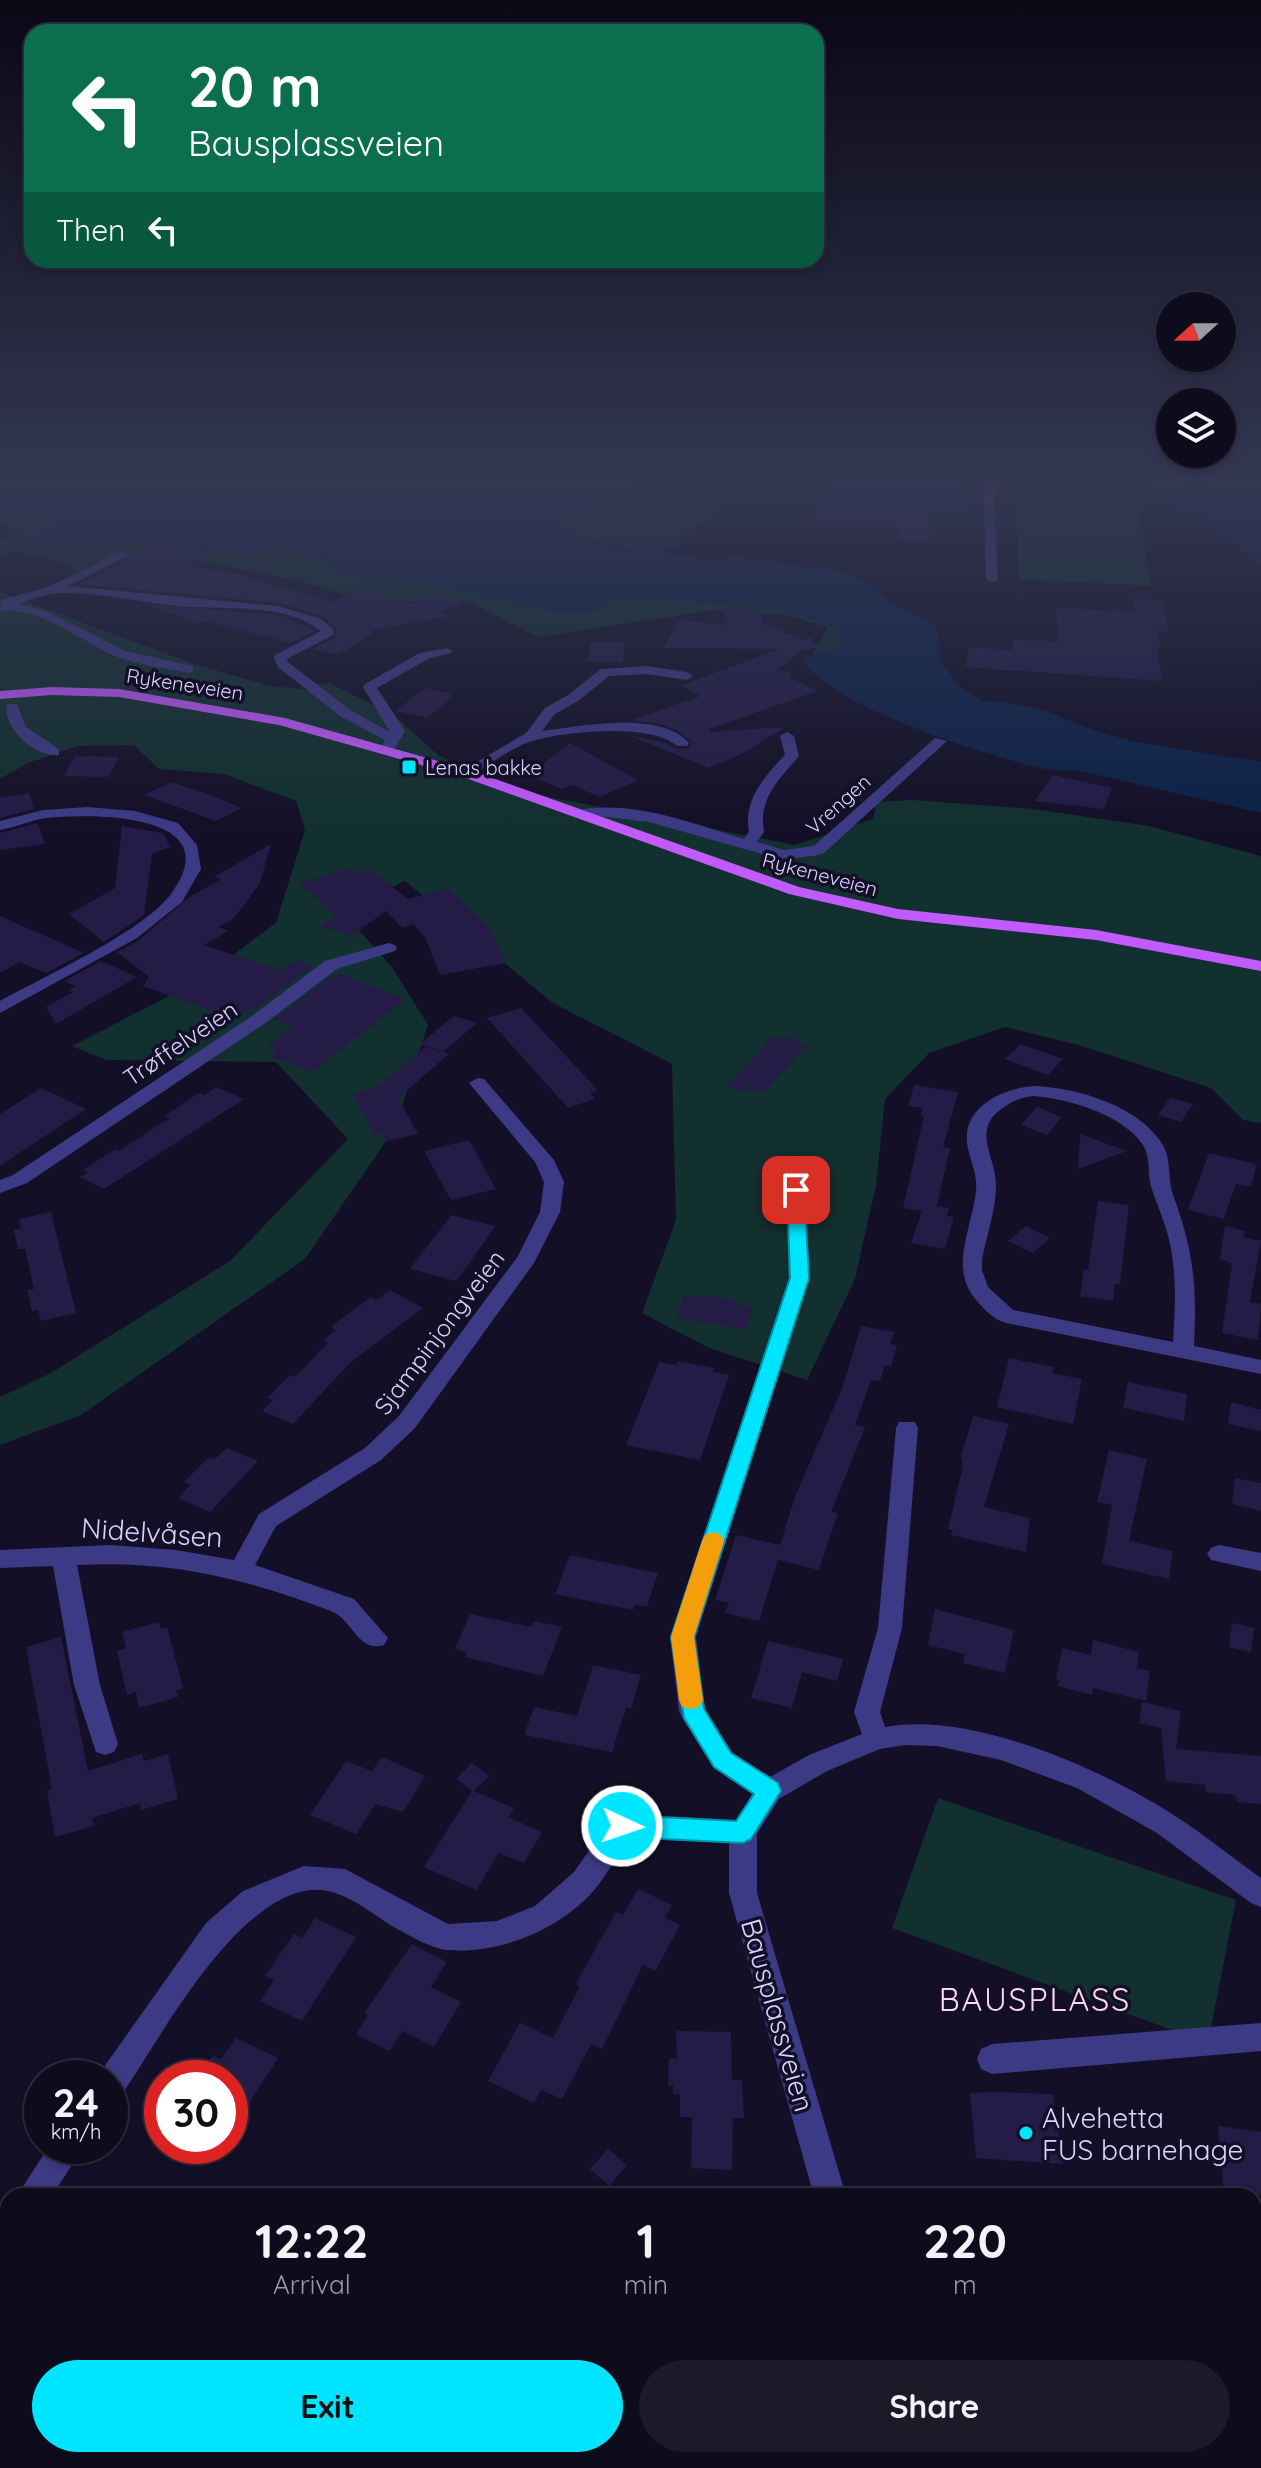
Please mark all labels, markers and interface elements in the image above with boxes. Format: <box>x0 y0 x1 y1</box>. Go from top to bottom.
text: 20 m <box>188 51 322 121</box>
icon: left <box>56 56 160 160</box>
text: Bausplassveien <box>188 120 444 165</box>
icon: left <box>141 208 185 252</box>
text: Then <box>56 211 125 249</box>
north arrow <box>1156 292 1236 372</box>
map controls <box>1156 292 1236 468</box>
button: layers <box>1156 388 1236 468</box>
street label: Rykeneveien <box>125 662 245 706</box>
place label: Lenas bakke <box>425 755 542 780</box>
marker: Lenas bakke <box>400 758 418 776</box>
street label: Vrengen <box>801 769 875 839</box>
street label: Rykeneveien <box>760 847 880 901</box>
street label: Trøffelveien <box>117 994 243 1092</box>
pin <box>762 1156 830 1224</box>
icon: arrive <box>774 1168 818 1212</box>
street label: Sjampinjongveien <box>367 1244 511 1420</box>
street label: Nidelvåsen <box>80 1510 224 1554</box>
position arrow <box>580 1784 664 1868</box>
street label: Bausplassveien <box>734 1914 822 2116</box>
district label: BAUSPLASS <box>939 1979 1131 2019</box>
speed limit sign: 30 <box>144 2060 248 2164</box>
text: 24 <box>53 2077 99 2127</box>
place label: Alvehetta FUS barnehage <box>1042 2100 1243 2167</box>
text: km/h <box>51 2119 101 2144</box>
marker: Alvehetta FUS barnehage <box>1017 2124 1035 2142</box>
text: 12:22 <box>255 2210 369 2270</box>
text: 1 <box>636 2210 655 2270</box>
text: 220 <box>923 2210 1007 2270</box>
text: Arrival <box>273 2268 351 2301</box>
text: min <box>624 2268 668 2301</box>
text: m <box>953 2268 977 2301</box>
button: Exit <box>32 2360 623 2452</box>
button: Share <box>639 2360 1230 2452</box>

